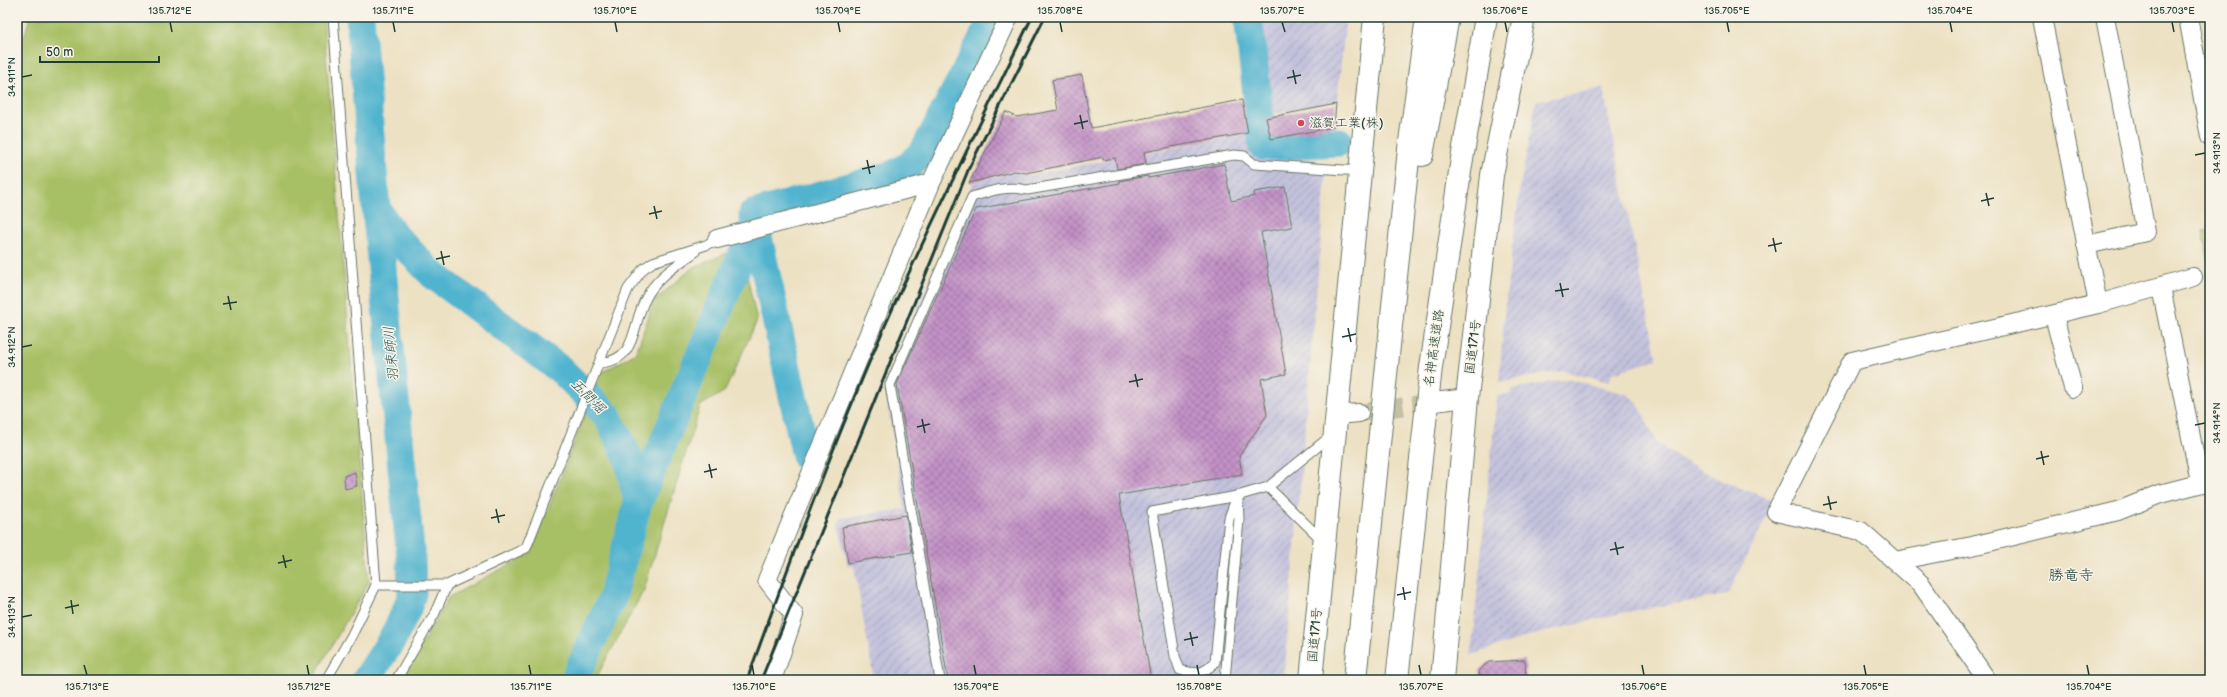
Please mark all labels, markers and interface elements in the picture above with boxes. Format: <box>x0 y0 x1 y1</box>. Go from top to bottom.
text: 135.712°E <box>148 5 192 17</box>
text: 135.711°E <box>372 5 414 17</box>
text: 135.710°E <box>593 5 637 17</box>
text: 135.709°E <box>815 5 861 17</box>
text: 135.708°E <box>1037 5 1083 17</box>
text: 135.707°E <box>1260 5 1305 17</box>
text: 135.706°E <box>1482 5 1528 17</box>
text: 135.705°E <box>1704 5 1750 17</box>
text: 135.704°E <box>1927 5 1973 17</box>
text: 135.703°E <box>2149 5 2195 17</box>
scale bar <box>40 38 159 64</box>
text: 50 m <box>46 45 73 60</box>
text: 34.911°N <box>6 57 18 97</box>
place label: 滋賀工業(株) <box>1309 115 1384 131</box>
marker: 滋賀工業(株) <box>1296 118 1306 128</box>
text: 34.913°N <box>2211 132 2223 174</box>
street label: 名神高速道路 <box>1421 308 1447 388</box>
street label: 国道171号 <box>1462 319 1484 375</box>
water label: 羽束師川 <box>380 325 402 383</box>
text: 34.912°N <box>6 326 18 368</box>
water label: 五間堀 <box>567 375 610 418</box>
text: 34.914°N <box>2211 402 2223 444</box>
district label: 勝竜寺 <box>2048 566 2094 585</box>
text: 34.913°N <box>6 596 18 638</box>
street label: 国道171号 <box>1305 607 1325 663</box>
text: 135.713°E <box>65 681 109 693</box>
text: 135.712°E <box>287 681 331 693</box>
text: 135.711°E <box>510 681 552 693</box>
text: 135.710°E <box>732 681 776 693</box>
text: 135.709°E <box>953 681 999 693</box>
text: 135.708°E <box>1176 681 1222 693</box>
text: 135.707°E <box>1399 681 1444 693</box>
text: 135.706°E <box>1621 681 1667 693</box>
text: 135.705°E <box>1843 681 1889 693</box>
text: 135.704°E <box>2066 681 2112 693</box>

